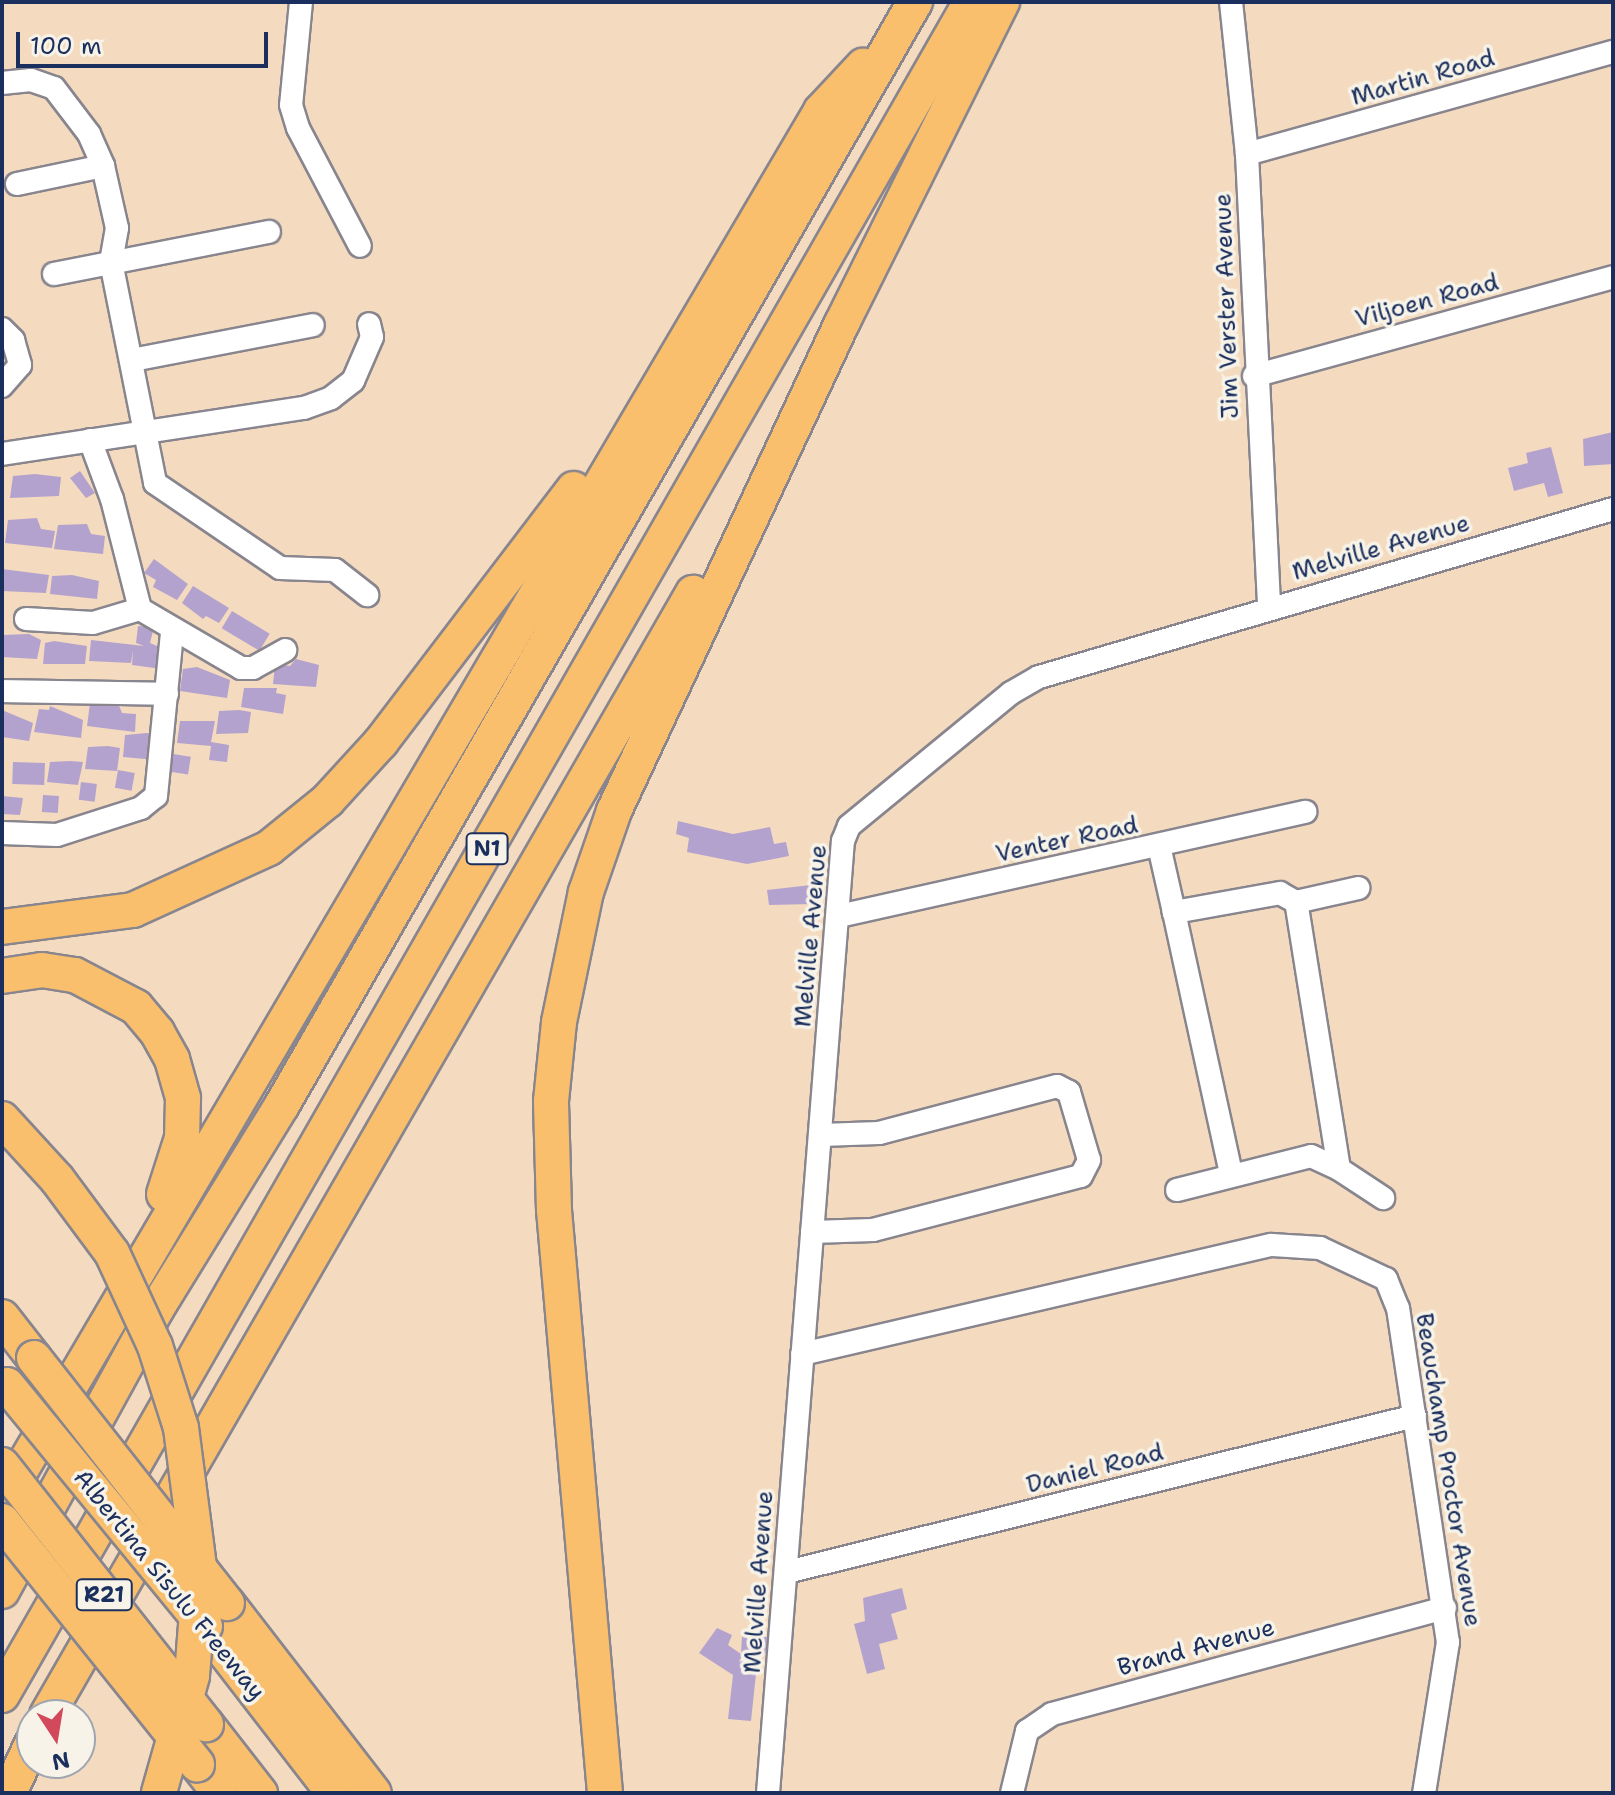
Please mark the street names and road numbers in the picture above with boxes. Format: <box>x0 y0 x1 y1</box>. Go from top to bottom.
street label: Martin Road <box>1348 44 1498 112</box>
street label: Jim Verster Avenue <box>1209 193 1245 419</box>
street label: Viljoen Road <box>1352 268 1502 334</box>
street label: Melville Avenue <box>1289 509 1473 587</box>
street label: Venter Road <box>993 811 1141 869</box>
road number: N1 <box>465 831 509 867</box>
street label: Melville Avenue <box>789 844 833 1028</box>
street label: Beauchamp Proctor Avenue <box>1409 1311 1487 1629</box>
street label: Daniel Road <box>1023 1438 1167 1500</box>
street label: Albertina Sisulu Freeway <box>67 1464 271 1706</box>
street label: Melville Avenue <box>738 1490 780 1674</box>
road number: R21 <box>74 1577 134 1613</box>
street label: Brand Avenue <box>1114 1613 1278 1683</box>

